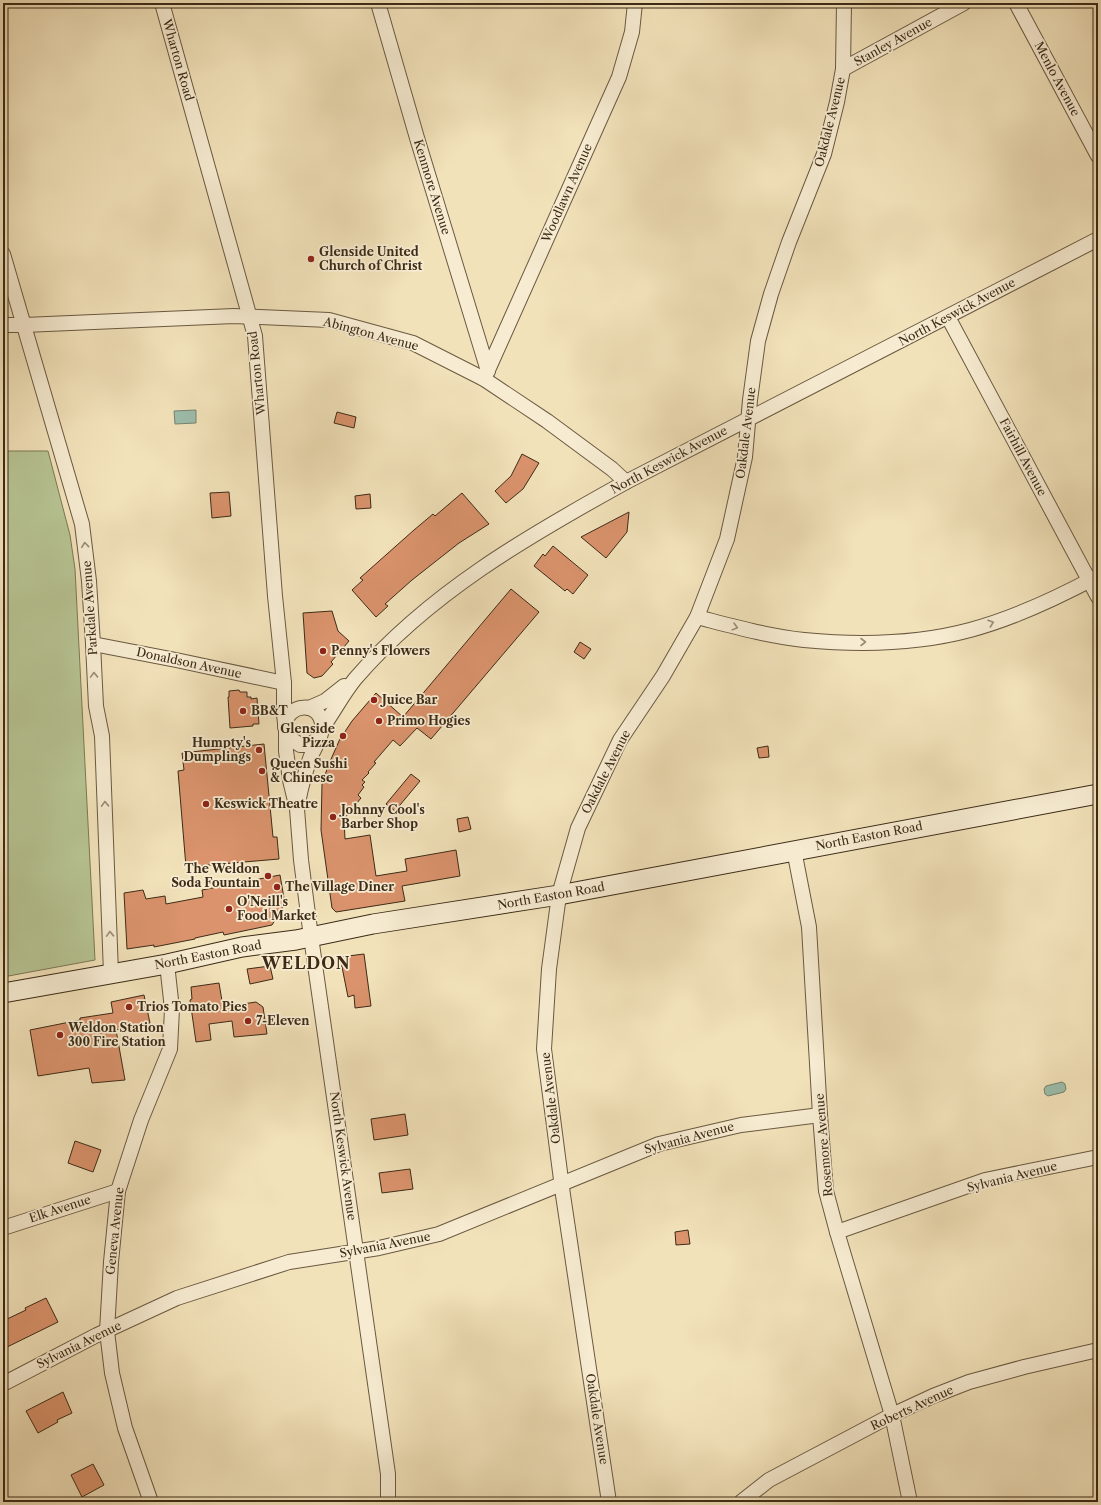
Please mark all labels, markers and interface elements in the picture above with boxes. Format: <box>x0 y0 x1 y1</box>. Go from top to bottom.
street label: Stanley Avenue <box>851 14 935 69</box>
street label: Wharton Road <box>159 16 198 103</box>
street label: Menlo Avenue <box>1031 39 1084 119</box>
street label: Oakdale Avenue <box>811 75 848 168</box>
street label: Kenmore Avenue <box>411 137 454 237</box>
street label: Woodlawn Avenue <box>538 141 595 245</box>
place label: Glenside United Church of Christ <box>319 244 422 273</box>
marker: Glenside United Church of Christ <box>306 254 316 264</box>
street label: North Keswick Avenue <box>896 274 1018 349</box>
street label: Abington Avenue <box>321 313 421 354</box>
street label: Wharton Road <box>245 330 268 417</box>
street label: Oakdale Avenue <box>732 386 759 480</box>
street label: Fairhill Avenue <box>997 415 1050 499</box>
street label: North Keswick Avenue <box>608 422 730 497</box>
one-way arrow <box>80 542 89 548</box>
street label: Parkdale Avenue <box>79 560 100 656</box>
one-way arrow <box>988 619 995 627</box>
one-way arrow <box>731 622 738 631</box>
one-way arrow <box>860 638 866 646</box>
place label: Penny's Flowers <box>331 643 431 658</box>
street label: Donaldson Avenue <box>135 644 243 681</box>
marker: Penny's Flowers <box>318 646 328 656</box>
one-way arrow <box>90 672 99 678</box>
place label: Juice Bar <box>380 692 438 707</box>
marker: Juice Bar <box>369 695 379 705</box>
place label: BB&T <box>251 703 289 718</box>
marker: BB&T <box>238 706 248 716</box>
place label: Primo Hogies <box>387 713 471 728</box>
marker: Primo Hogies <box>374 716 384 726</box>
place label: Glenside Pizza <box>280 721 336 750</box>
street label: Oakdale Avenue <box>578 727 633 816</box>
marker: Glenside Pizza <box>338 731 348 741</box>
place label: Humpty's Dumplings <box>183 735 251 764</box>
marker: Humpty's Dumplings <box>254 745 264 755</box>
place label: Queen Sushi & Chinese <box>270 756 348 785</box>
marker: Queen Sushi & Chinese <box>257 766 267 776</box>
place label: Keswick Theatre <box>214 796 318 811</box>
marker: Keswick Theatre <box>201 799 211 809</box>
one-way arrow <box>100 801 109 807</box>
place label: Johnny Cool's Barber Shop <box>339 802 425 831</box>
marker: Johnny Cool's Barber Shop <box>328 812 338 822</box>
street label: North Easton Road <box>814 818 924 853</box>
place label: The Weldon Soda Fountain <box>171 861 261 890</box>
marker: The Weldon Soda Fountain <box>263 871 273 881</box>
place label: The Village Diner <box>285 879 394 894</box>
street label: North Easton Road <box>496 879 606 912</box>
marker: The Village Diner <box>272 882 282 892</box>
place label: O'Neill's Food Market <box>237 894 316 923</box>
marker: O'Neill's Food Market <box>224 904 234 914</box>
one-way arrow <box>105 931 114 937</box>
street label: North Easton Road <box>153 937 263 972</box>
district label: WELDON <box>260 953 351 973</box>
place label: Trios Tomato Pies <box>137 999 248 1014</box>
marker: Trios Tomato Pies <box>124 1002 134 1012</box>
place label: 7-Eleven <box>256 1013 310 1028</box>
marker: 7-Eleven <box>243 1016 253 1026</box>
place label: Weldon Station 300 Fire Station <box>67 1020 167 1049</box>
marker: Weldon Station 300 Fire Station <box>55 1030 65 1040</box>
street label: Oakdale Avenue <box>537 1051 564 1145</box>
street label: North Keswick Avenue <box>327 1091 360 1222</box>
street label: Rosemore Avenue <box>811 1093 835 1197</box>
street label: Sylvania Avenue <box>642 1118 736 1157</box>
street label: Sylvania Avenue <box>965 1158 1059 1195</box>
street label: Geneva Avenue <box>102 1186 127 1276</box>
street label: Elk Avenue <box>27 1191 93 1226</box>
street label: Sylvania Avenue <box>338 1228 432 1261</box>
street label: Sylvania Avenue <box>34 1317 124 1372</box>
street label: Oakdale Avenue <box>583 1372 612 1466</box>
street label: Roberts Avenue <box>868 1382 956 1433</box>

